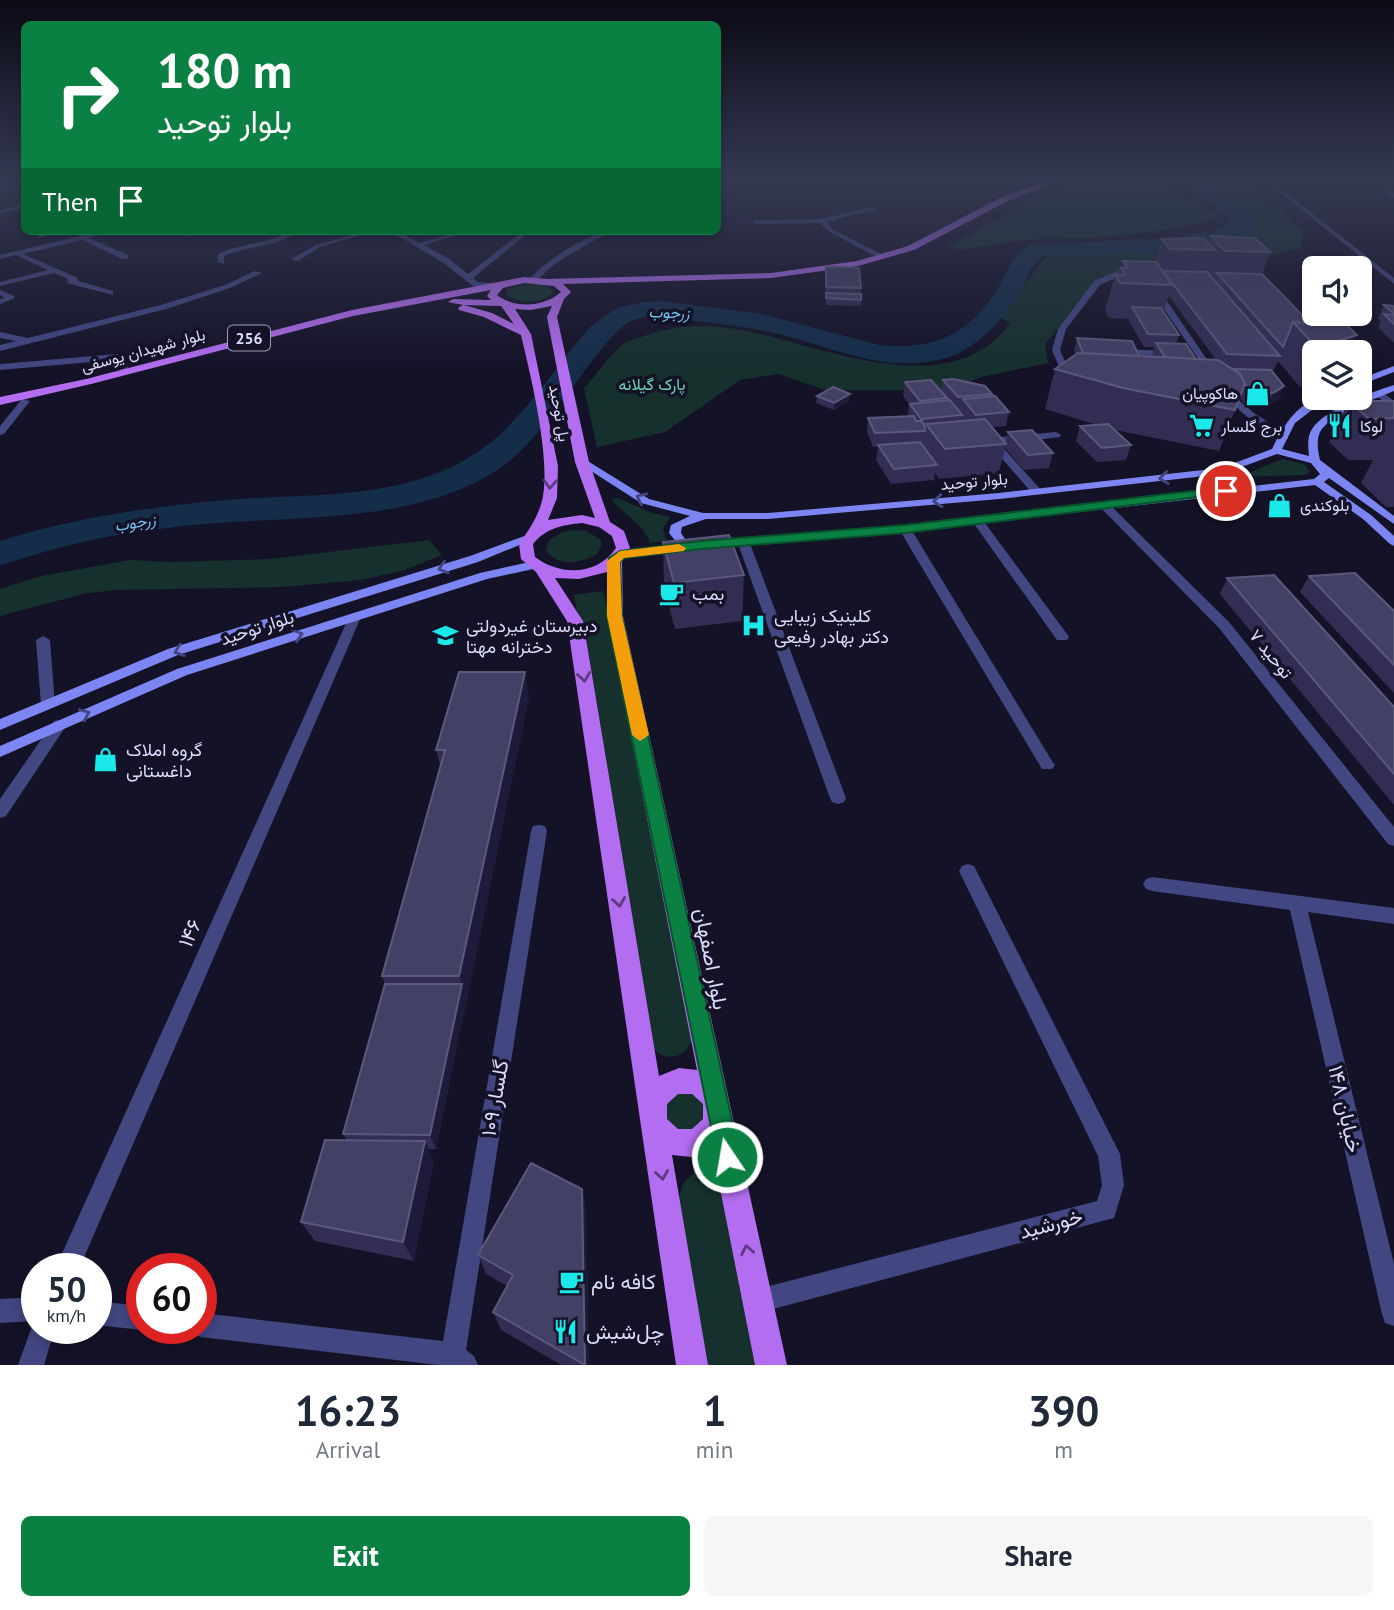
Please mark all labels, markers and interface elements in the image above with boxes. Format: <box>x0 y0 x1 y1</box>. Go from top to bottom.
text: 180 m <box>157 38 292 102</box>
icon: right <box>42 49 133 140</box>
text: بلوار توحید <box>157 100 292 142</box>
icon: arrive <box>112 182 150 220</box>
text: Then <box>42 185 98 218</box>
map controls <box>1302 256 1372 410</box>
button: sound <box>1302 256 1372 326</box>
water label: زرجوب <box>648 301 691 324</box>
street label: بلوار شهیدان یوسفی <box>79 324 208 377</box>
road number: 256 <box>228 326 270 350</box>
button: layers <box>1302 340 1372 410</box>
park label: پارک گیلانه <box>619 374 685 396</box>
shop icon: هاکوپیان <box>1244 379 1272 407</box>
street label: پل توحید <box>543 383 575 443</box>
place label: هاکوپیان <box>1182 383 1238 405</box>
supermarket icon: برج گلسار <box>1187 412 1215 440</box>
restaurant icon: لوکا <box>1326 412 1354 440</box>
place label: برج گلسار <box>1220 416 1282 438</box>
place label: لوکا <box>1360 416 1383 437</box>
pin <box>1196 461 1256 521</box>
street label: بلوار توحید <box>940 468 1009 495</box>
one-way arrow <box>1158 471 1170 486</box>
icon: arrive <box>1207 472 1245 510</box>
one-way arrow <box>543 479 558 490</box>
shop icon: بلوکندی <box>1266 491 1294 519</box>
one-way arrow <box>635 492 648 506</box>
one-way arrow <box>932 493 943 508</box>
place label: بلوکندی <box>1300 495 1349 516</box>
water label: زرجوب <box>113 509 159 536</box>
one-way arrow <box>437 560 449 575</box>
cafe icon: بمب <box>658 580 686 608</box>
place label: بمب <box>692 582 724 605</box>
place label: کلینیک زیبایی دکتر بهادر رفیعی <box>774 604 889 648</box>
street label: بلوار توحید <box>217 605 296 650</box>
hospital icon: کلینیک زیبایی دکتر بهادر رفیعی <box>740 612 768 640</box>
place label: دبیرستان غیردولتی دخترانه مهتا <box>466 614 597 658</box>
school or university icon: دبیرستان غیردولتی دخترانه مهتا <box>432 622 460 650</box>
street label: توحید ۷ <box>1244 624 1298 683</box>
one-way arrow <box>291 629 303 643</box>
one-way arrow <box>173 643 186 657</box>
one-way arrow <box>576 671 591 683</box>
one-way arrow <box>77 708 90 722</box>
place label: گروه املاک داغستانی <box>126 738 202 782</box>
shop icon: گروه املاک داغستانی <box>92 746 120 774</box>
one-way arrow <box>611 896 626 908</box>
street label: بلوار اصفهان <box>688 906 735 1012</box>
street label: ۱۴۶ <box>171 914 208 951</box>
street label: گلسار ۱۰۹ <box>475 1058 514 1138</box>
street label: خیابان ۱۴۸ <box>1322 1062 1369 1155</box>
position arrow <box>690 1120 764 1194</box>
one-way arrow <box>655 1169 670 1181</box>
street label: خورشید <box>1016 1202 1085 1245</box>
one-way arrow <box>740 1244 755 1256</box>
speed limit sign: 60 <box>126 1253 217 1344</box>
text: 50 <box>47 1266 86 1312</box>
cafe icon: کافه نام <box>557 1268 585 1296</box>
place label: کافه نام <box>591 1268 656 1296</box>
text: km/h <box>47 1304 86 1327</box>
restaurant icon: چل‌شیش <box>552 1318 580 1346</box>
place label: چل‌شیش <box>586 1318 664 1346</box>
text: 16:23 <box>295 1383 401 1438</box>
text: 1 <box>703 1383 726 1438</box>
text: 390 <box>1028 1383 1099 1438</box>
text: Arrival <box>316 1435 380 1464</box>
text: min <box>696 1435 733 1464</box>
text: m <box>1054 1435 1073 1464</box>
button: Exit <box>21 1516 690 1596</box>
button: Share <box>704 1516 1373 1596</box>

